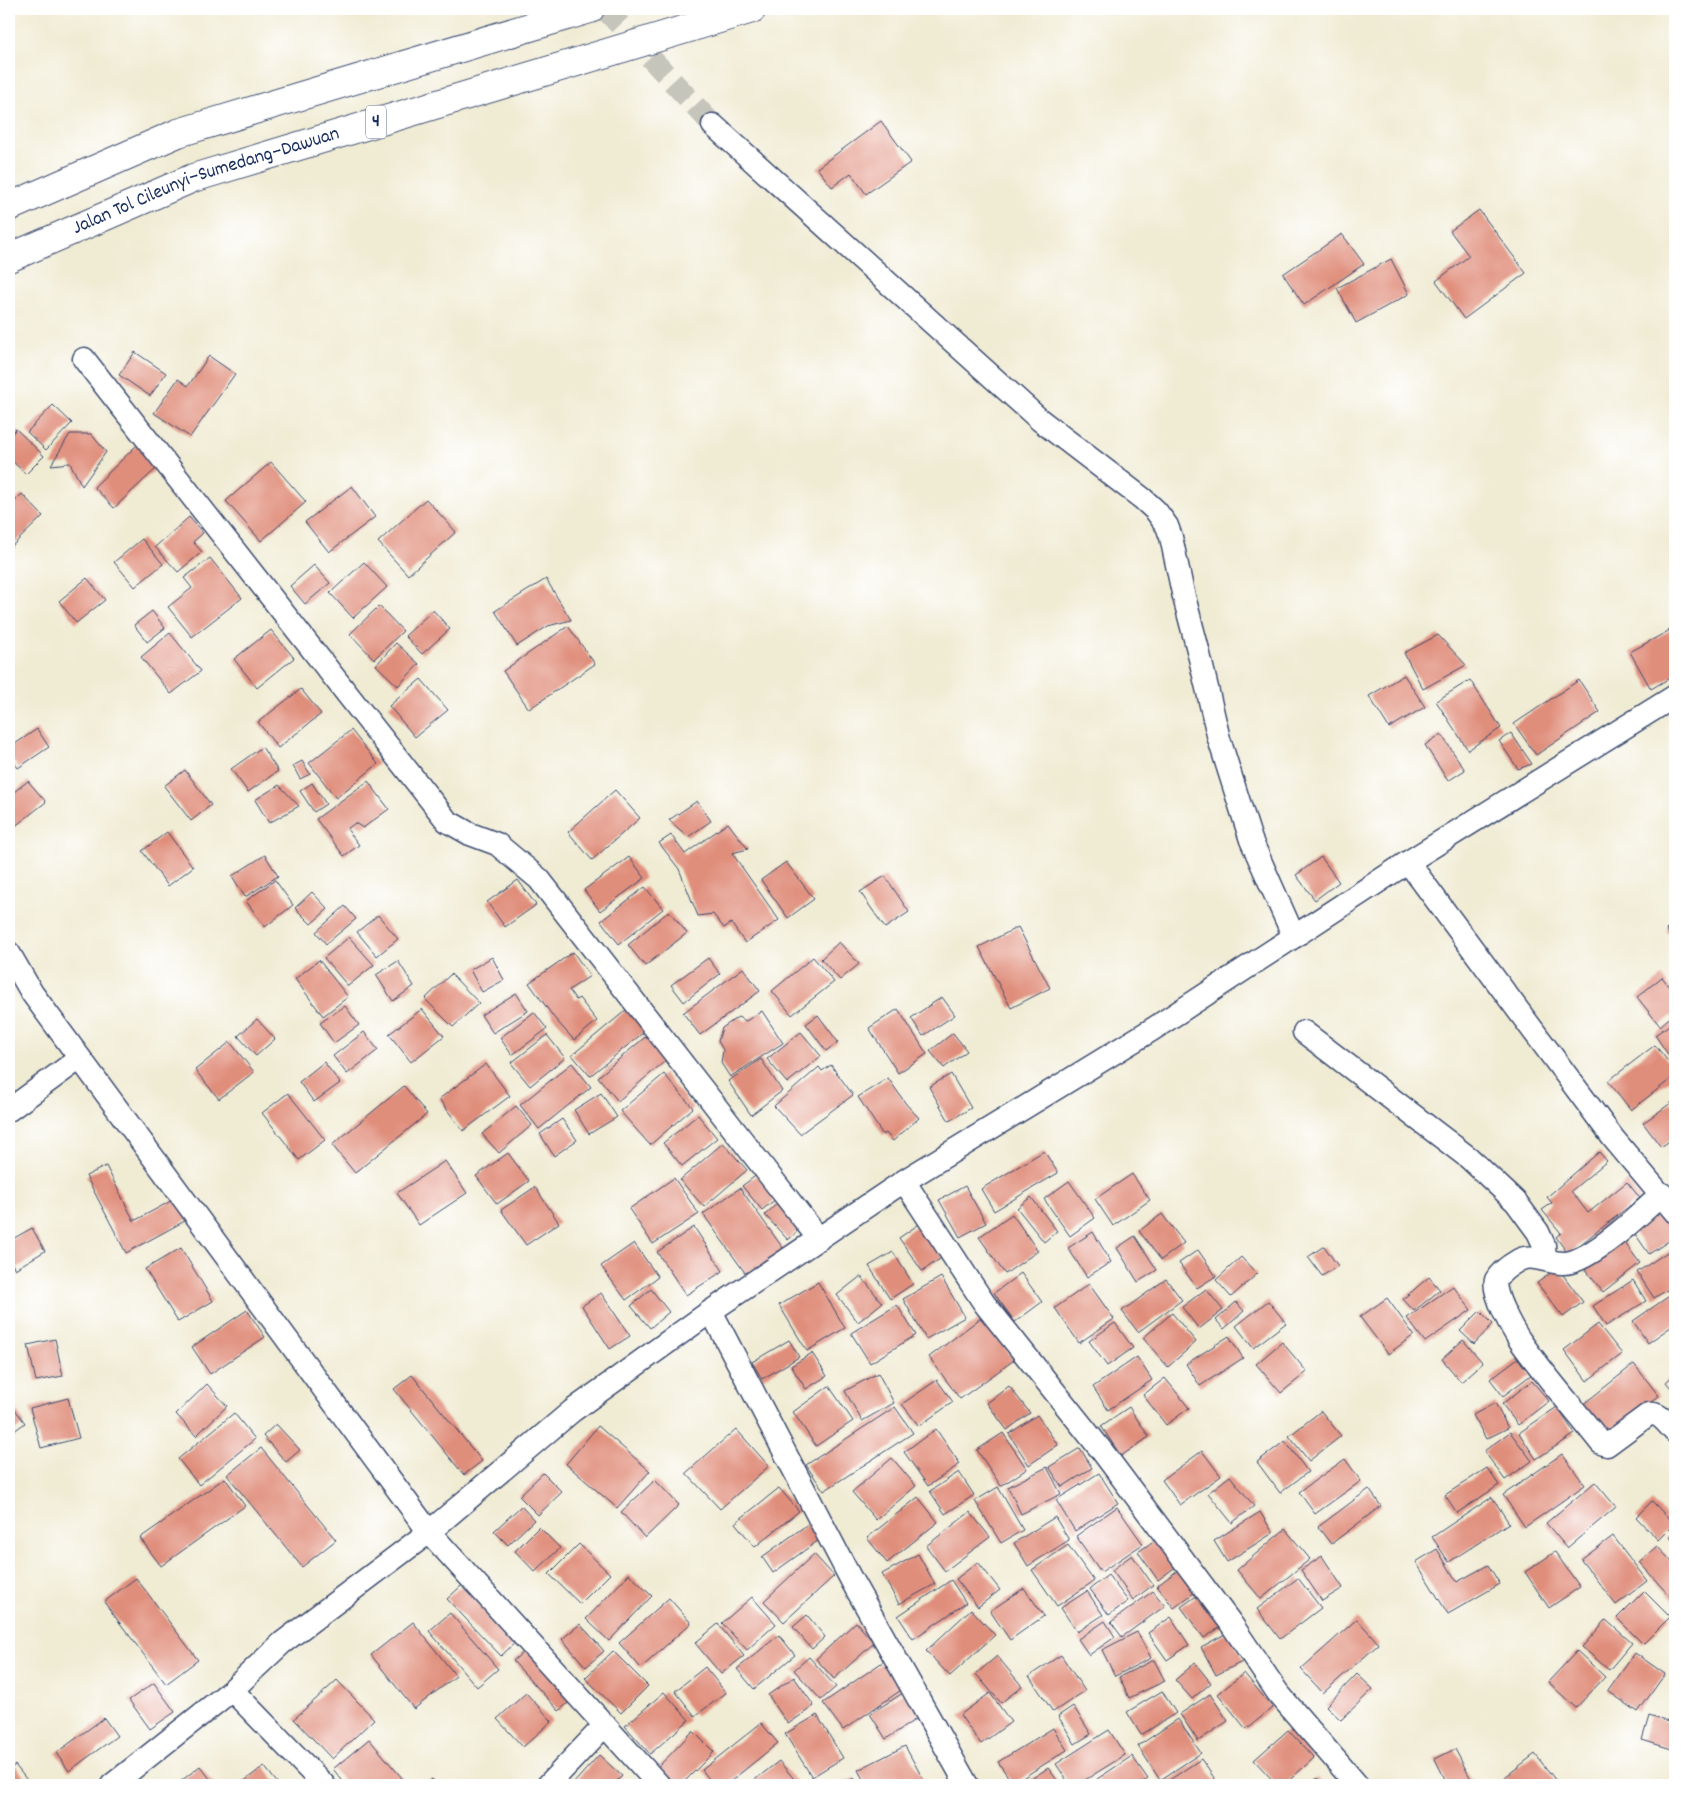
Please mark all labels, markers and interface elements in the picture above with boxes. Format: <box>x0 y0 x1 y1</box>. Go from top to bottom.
road number: 4 <box>366 105 386 138</box>
street label: Jalan Tol Cileunyi–Sumedang–Dawuan <box>68 120 343 243</box>

